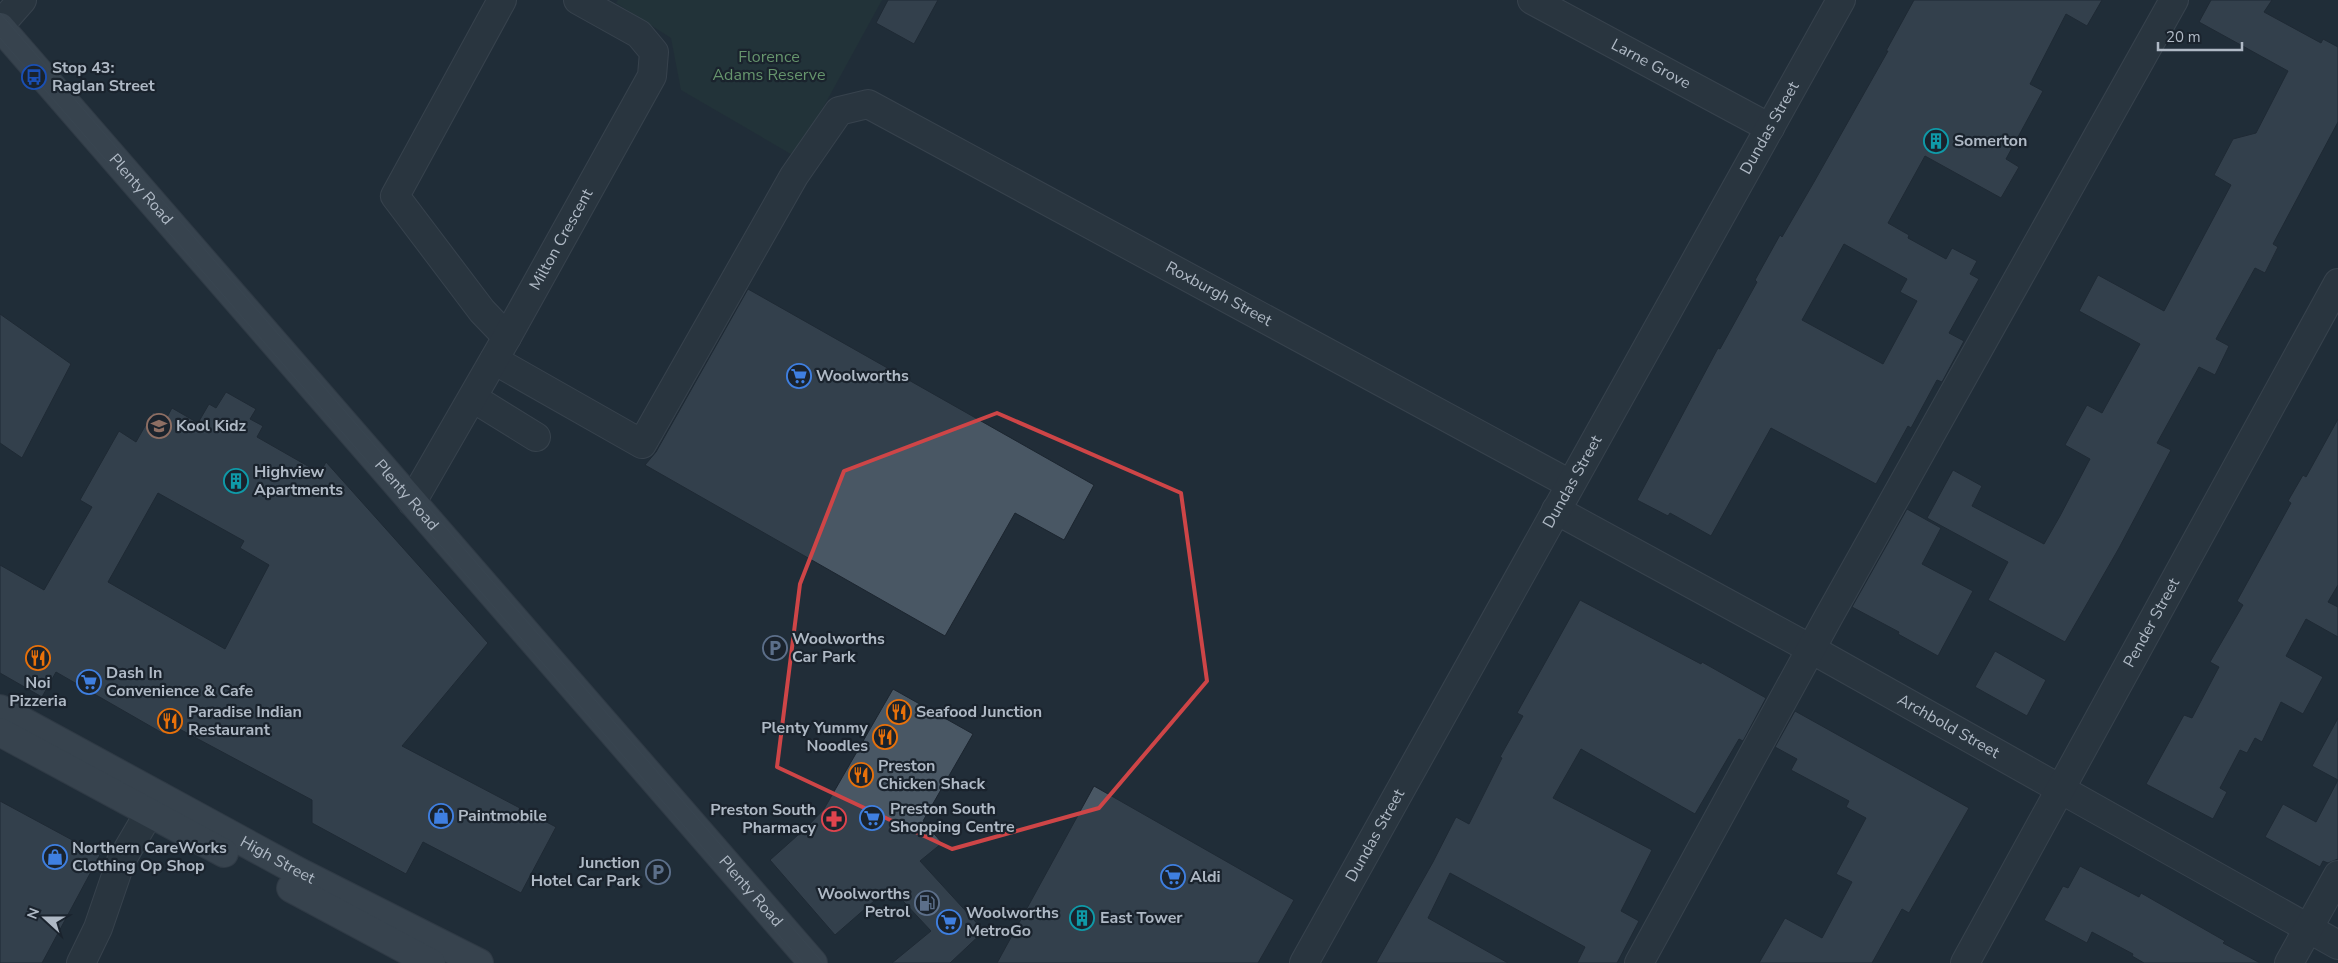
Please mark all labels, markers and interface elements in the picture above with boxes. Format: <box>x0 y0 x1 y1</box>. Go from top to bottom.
scale bar <box>2158 20 2242 52</box>
text: 20 m <box>2166 27 2201 47</box>
street label: Larne Grove <box>1607 34 1695 94</box>
park label: Florence Adams Reserve <box>713 46 825 86</box>
place label: Stop 43: Raglan Street <box>52 57 155 97</box>
bus stop icon: Stop 43: Raglan Street <box>21 64 47 90</box>
street label: Dundas Street <box>1735 77 1805 179</box>
building icon: Somerton <box>1923 128 1949 154</box>
place label: Somerton <box>1954 130 2027 152</box>
street label: Plenty Road <box>104 149 178 230</box>
street label: Milton Crescent <box>524 184 598 294</box>
street label: Roxburgh Street <box>1162 256 1276 332</box>
supermarket icon: Woolworths <box>786 363 812 389</box>
place label: Woolworths <box>816 365 909 387</box>
school or university icon: Kool Kidz <box>146 413 172 439</box>
place label: Kool Kidz <box>176 415 247 437</box>
street label: Dundas Street <box>1538 431 1607 532</box>
street label: Plenty Road <box>370 455 444 535</box>
place label: Highview Apartments <box>254 461 343 501</box>
building icon: Highview Apartments <box>223 468 249 494</box>
street label: Pender Street <box>2118 574 2185 671</box>
place label: Woolworths Car Park <box>792 628 885 668</box>
parking icon: Woolworths Car Park <box>762 635 788 661</box>
restaurant icon: Noi Pizzeria <box>25 645 51 671</box>
place label: Dash In Convenience & Cafe <box>106 662 253 702</box>
supermarket icon: Dash In Convenience & Cafe <box>76 669 102 695</box>
place label: Noi Pizzeria <box>9 672 67 712</box>
street label: Archbold Street <box>1893 689 2004 764</box>
restaurant icon: Seafood Junction <box>886 699 912 725</box>
place label: Paradise Indian Restaurant <box>188 701 302 741</box>
place label: Seafood Junction <box>916 701 1042 723</box>
restaurant icon: Paradise Indian Restaurant <box>157 708 183 734</box>
place label: Plenty Yummy Noodles <box>761 717 869 757</box>
restaurant icon: Plenty Yummy Noodles <box>872 724 898 750</box>
place label: Preston Chicken Shack <box>878 755 985 795</box>
restaurant icon: Preston Chicken Shack <box>848 762 874 788</box>
street label: Dundas Street <box>1340 785 1410 886</box>
place label: Preston South Shopping Centre <box>890 798 1015 838</box>
place label: Preston South Pharmacy <box>710 799 817 839</box>
shop icon: Paintmobile <box>428 803 454 829</box>
place label: Paintmobile <box>458 805 547 827</box>
supermarket icon: Preston South Shopping Centre <box>859 805 885 831</box>
pharmacy icon: Preston South Pharmacy <box>821 806 847 832</box>
street label: High Street <box>236 831 319 889</box>
place label: Northern CareWorks Clothing Op Shop <box>72 837 227 877</box>
shop icon: Northern CareWorks Clothing Op Shop <box>42 844 68 870</box>
street label: Plenty Road <box>714 851 788 932</box>
place label: Junction Hotel Car Park <box>531 852 640 892</box>
parking icon: Junction Hotel Car Park <box>645 859 671 885</box>
supermarket icon: Aldi <box>1160 864 1186 890</box>
place label: Aldi <box>1190 866 1221 888</box>
place label: Woolworths Petrol <box>817 883 910 923</box>
fuel station icon: Woolworths Petrol <box>914 890 940 916</box>
north arrow <box>20 893 70 943</box>
place label: Woolworths MetroGo <box>966 902 1059 942</box>
text: N <box>23 905 44 922</box>
building icon: East Tower <box>1069 905 1095 931</box>
place label: East Tower <box>1100 907 1183 929</box>
supermarket icon: Woolworths MetroGo <box>936 909 962 935</box>

